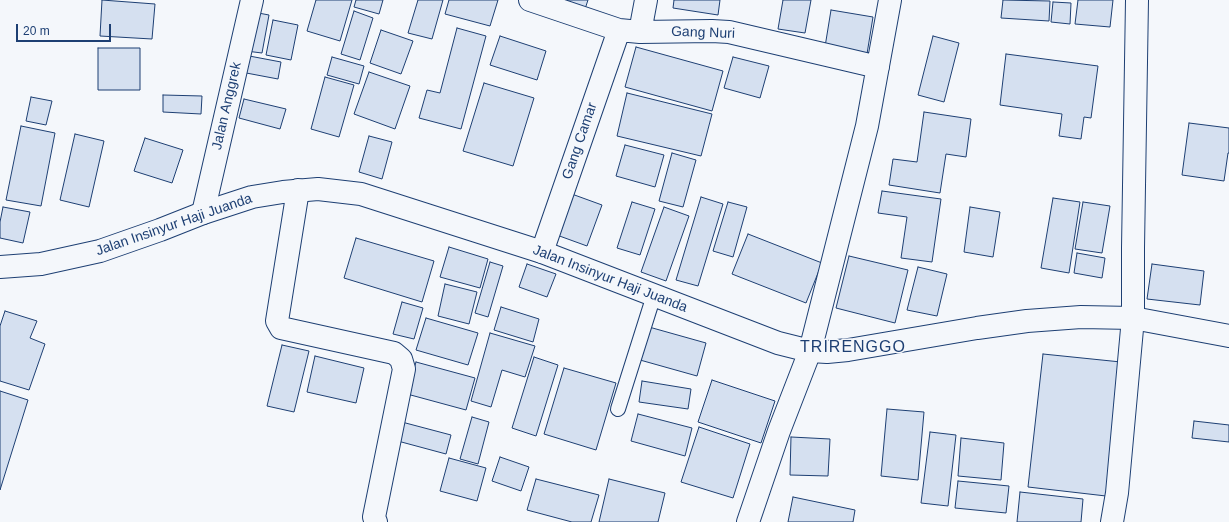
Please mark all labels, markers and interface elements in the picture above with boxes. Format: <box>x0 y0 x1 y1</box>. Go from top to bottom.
scale bar <box>18 16 113 42</box>
street label: Gang Nuri <box>671 23 735 43</box>
text: 20 m <box>23 24 50 38</box>
street label: Jalan Anggrek <box>209 61 245 151</box>
street label: Gang Camar <box>559 100 601 182</box>
street label: Jalan Insinyur Haji Juanda <box>94 190 254 260</box>
street label: Jalan Insinyur Haji Juanda <box>530 242 690 316</box>
district label: TRIRENGGO <box>800 338 906 358</box>

